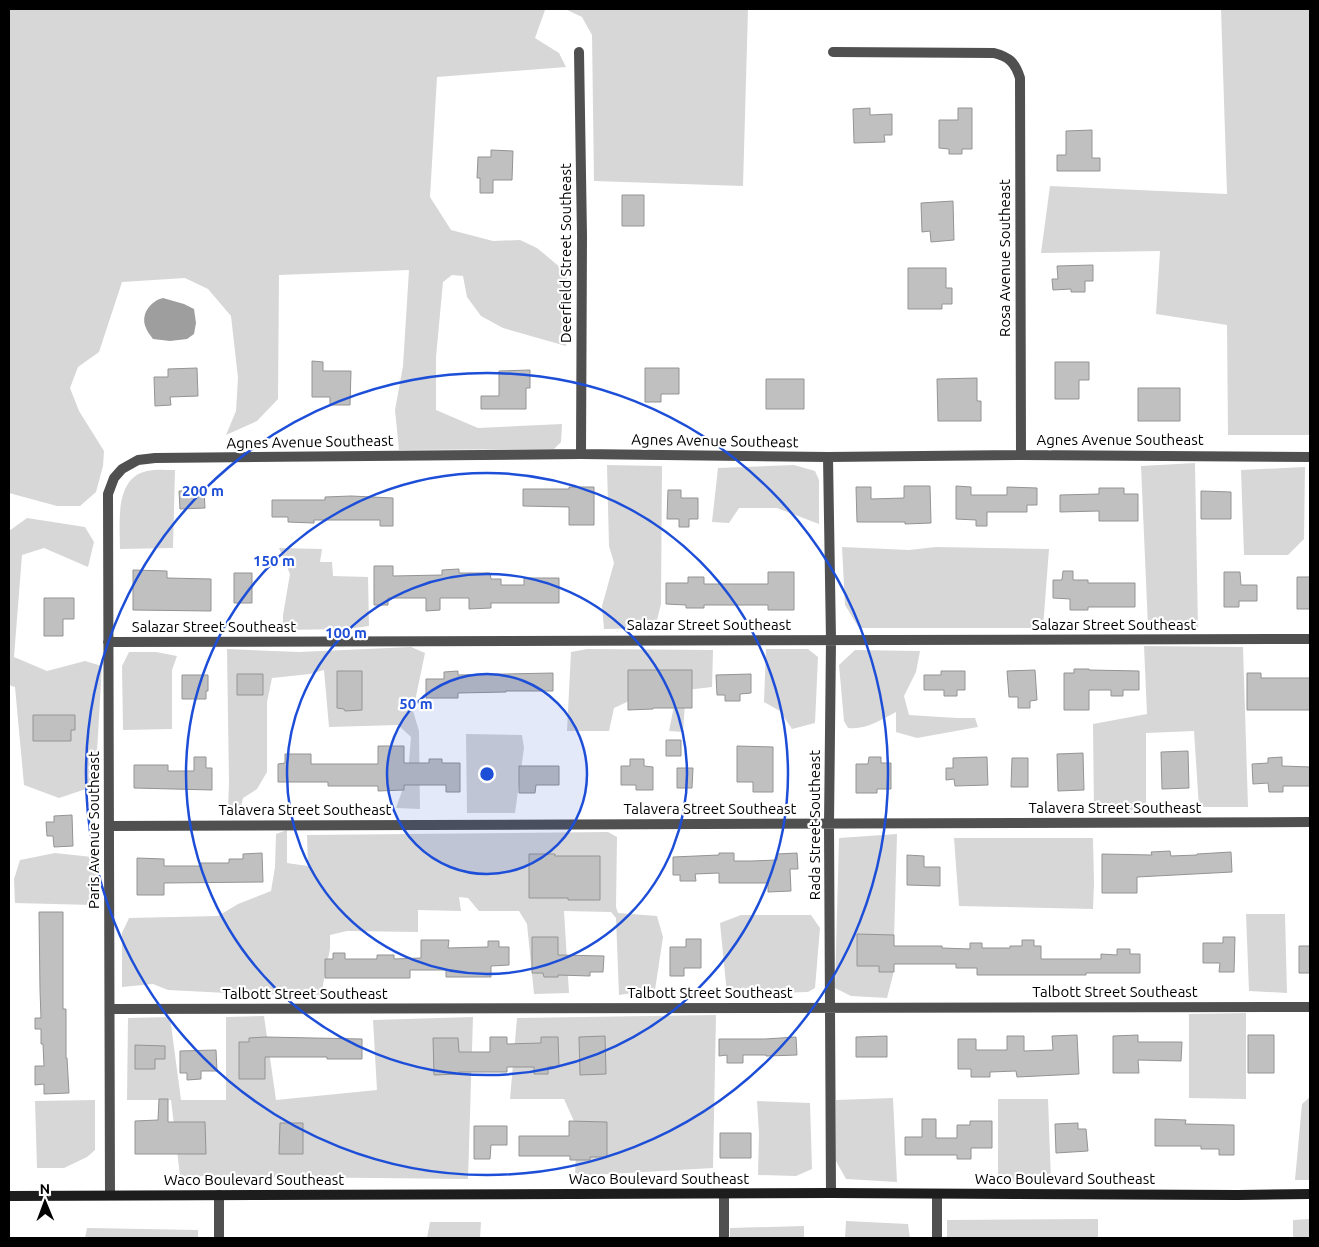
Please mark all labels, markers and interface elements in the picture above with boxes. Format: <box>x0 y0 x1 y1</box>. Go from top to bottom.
street label: Deerfield Street Southeast <box>557 163 574 343</box>
street label: Rosa Avenue Southeast <box>996 179 1013 337</box>
street label: Agnes Avenue Southeast <box>631 431 799 450</box>
street label: Agnes Avenue Southeast <box>1036 431 1204 448</box>
street label: Agnes Avenue Southeast <box>226 432 394 451</box>
text: 200 m <box>182 482 224 499</box>
text: 150 m <box>253 552 295 569</box>
street label: Salazar Street Southeast <box>627 616 791 633</box>
street label: Salazar Street Southeast <box>1032 616 1196 633</box>
street label: Salazar Street Southeast <box>132 618 296 635</box>
text: 100 m <box>325 624 367 641</box>
text: 50 m <box>399 695 433 712</box>
street label: Rada Street Southeast <box>806 750 823 900</box>
street label: Paris Avenue Southeast <box>85 751 102 909</box>
centre of rings <box>478 765 496 783</box>
street label: Talavera Street Southeast <box>1029 799 1202 816</box>
street label: Talavera Street Southeast <box>624 800 797 817</box>
street label: Talavera Street Southeast <box>219 801 392 818</box>
street label: Talbott Street Southeast <box>1032 983 1198 1000</box>
street label: Talbott Street Southeast <box>627 984 793 1001</box>
street label: Talbott Street Southeast <box>222 985 388 1002</box>
street label: Waco Boulevard Southeast <box>569 1170 749 1187</box>
street label: Waco Boulevard Southeast <box>975 1170 1155 1187</box>
street label: Waco Boulevard Southeast <box>164 1171 344 1188</box>
north arrow <box>20 1177 70 1227</box>
text: N <box>39 1181 50 1197</box>

